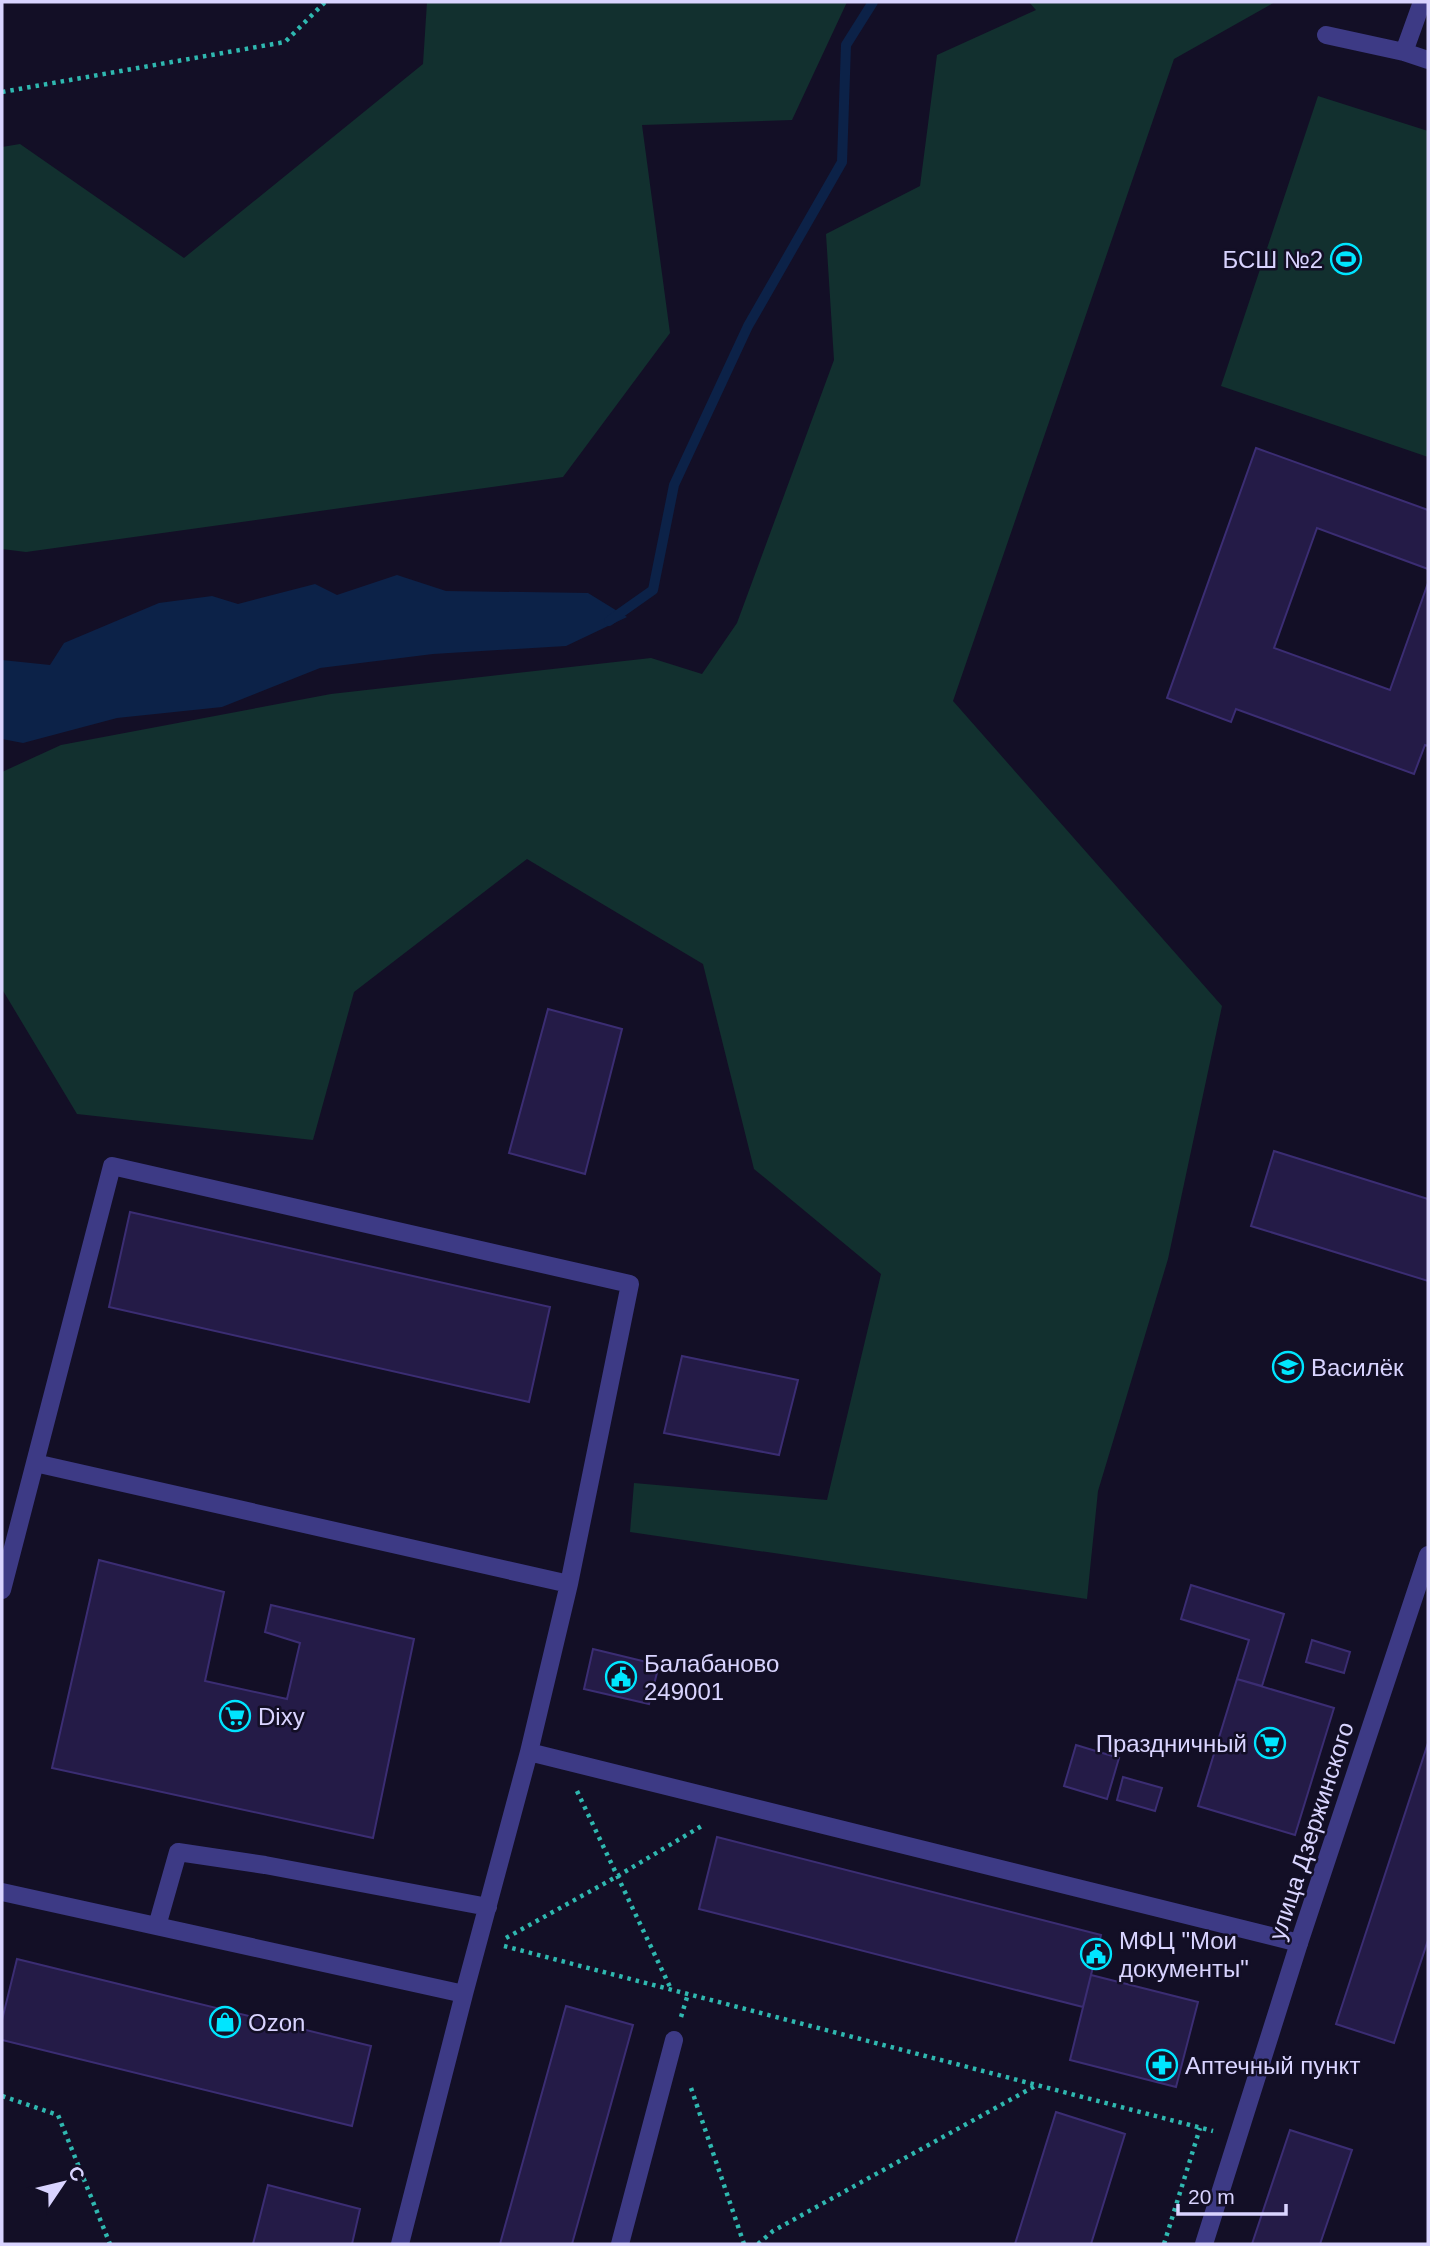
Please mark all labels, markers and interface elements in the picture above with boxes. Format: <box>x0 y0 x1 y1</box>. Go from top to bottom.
sports icon: БСШ №2 <box>1329 242 1363 276</box>
place label: БСШ №2 <box>1222 246 1323 273</box>
school or university icon: Василёк <box>1271 1350 1305 1384</box>
place label: Василёк <box>1311 1354 1404 1381</box>
place label: Балабаново 249001 <box>644 1650 779 1705</box>
public building icon: Балабаново 249001 <box>604 1660 638 1694</box>
supermarket icon: Dixy <box>218 1699 252 1733</box>
place label: Dixy <box>258 1703 305 1730</box>
street label: улица Дзержинского <box>1263 1719 1359 1943</box>
supermarket icon: Праздничный <box>1253 1726 1287 1760</box>
place label: Праздничный <box>1096 1730 1247 1757</box>
place label: МФЦ "Мои документы" <box>1119 1927 1249 1982</box>
public building icon: МФЦ "Мои документы" <box>1079 1937 1113 1971</box>
shop icon: Ozon <box>208 2005 242 2039</box>
place label: Ozon <box>248 2009 305 2036</box>
pharmacy icon: Аптечный пункт <box>1145 2048 1179 2082</box>
place label: Аптечный пункт <box>1185 2052 1360 2079</box>
north arrow <box>28 2148 98 2218</box>
text: С <box>64 2162 89 2185</box>
scale bar <box>1178 2172 1286 2216</box>
text: 20 m <box>1188 2185 1235 2208</box>

